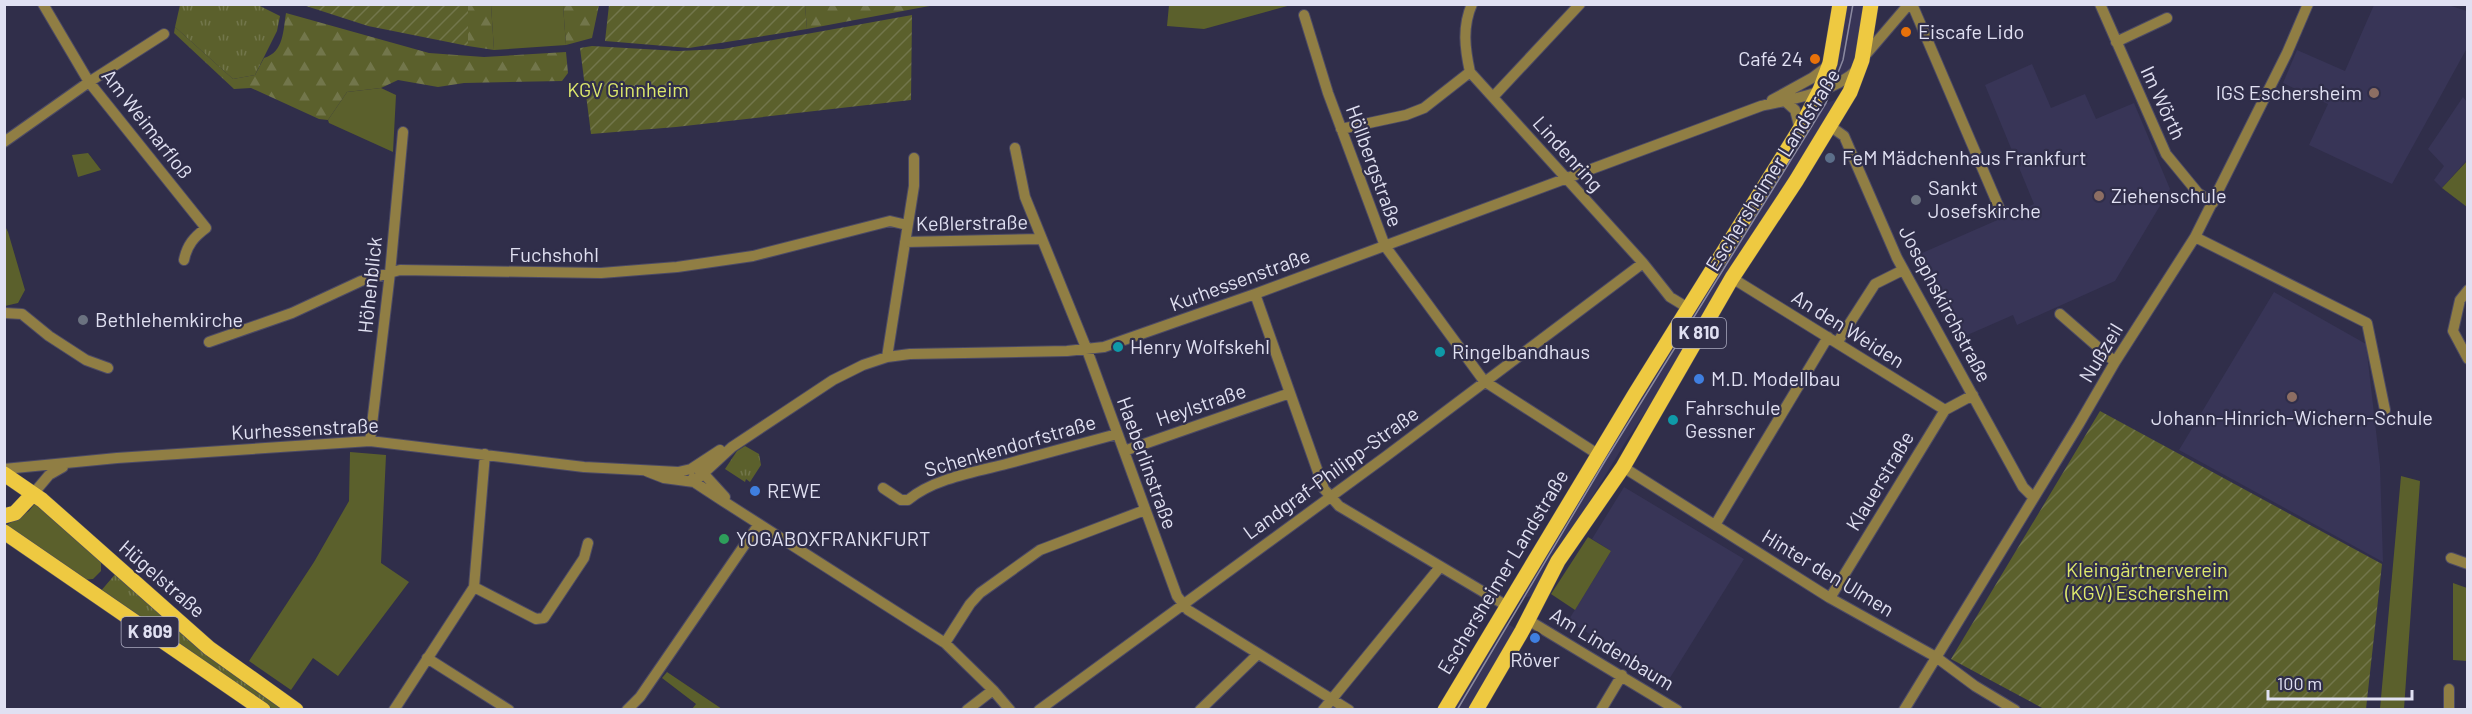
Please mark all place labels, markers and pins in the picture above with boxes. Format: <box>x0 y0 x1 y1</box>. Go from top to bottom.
place label: Eiscafe Lido <box>1918 19 2024 43</box>
marker: Eiscafe Lido <box>1899 25 1913 39</box>
place label: Café 24 <box>1738 46 1803 70</box>
marker: Café 24 <box>1808 52 1822 66</box>
place label: IGS Eschersheim <box>2216 80 2362 104</box>
marker: IGS Eschersheim <box>2367 86 2381 100</box>
place label: FeM Mädchenhaus Frankfurt <box>1842 145 2087 169</box>
marker: FeM Mädchenhaus Frankfurt <box>1823 151 1837 165</box>
place label: Sankt Josefskirche <box>1928 175 2041 222</box>
place label: Ziehenschule <box>2111 183 2227 207</box>
marker: Ziehenschule <box>2092 189 2106 203</box>
marker: Sankt Josefskirche <box>1909 193 1923 207</box>
place label: Bethlehemkirche <box>95 307 243 331</box>
marker: Bethlehemkirche <box>76 313 90 327</box>
place label: Henry Wolfskehl <box>1130 334 1270 358</box>
place label: Ringelbandhaus <box>1452 339 1590 363</box>
marker: Henry Wolfskehl <box>1111 340 1125 354</box>
marker: Ringelbandhaus <box>1433 345 1447 359</box>
place label: M.D. Modellbau <box>1711 366 1840 390</box>
marker: M.D. Modellbau <box>1692 372 1706 386</box>
marker: Johann-Hinrich-Wichern-Schule <box>2285 390 2299 404</box>
place label: Fahrschule Gessner <box>1685 395 1781 442</box>
place label: Johann-Hinrich-Wichern-Schule <box>2151 405 2433 429</box>
marker: Fahrschule Gessner <box>1666 413 1680 427</box>
place label: REWE <box>767 478 821 502</box>
marker: REWE <box>748 484 762 498</box>
place label: YOGABOXFRANKFURT <box>736 526 930 550</box>
marker: YOGABOXFRANKFURT <box>717 532 731 546</box>
marker: Röver <box>1528 631 1542 645</box>
place label: Röver <box>1510 647 1560 671</box>

